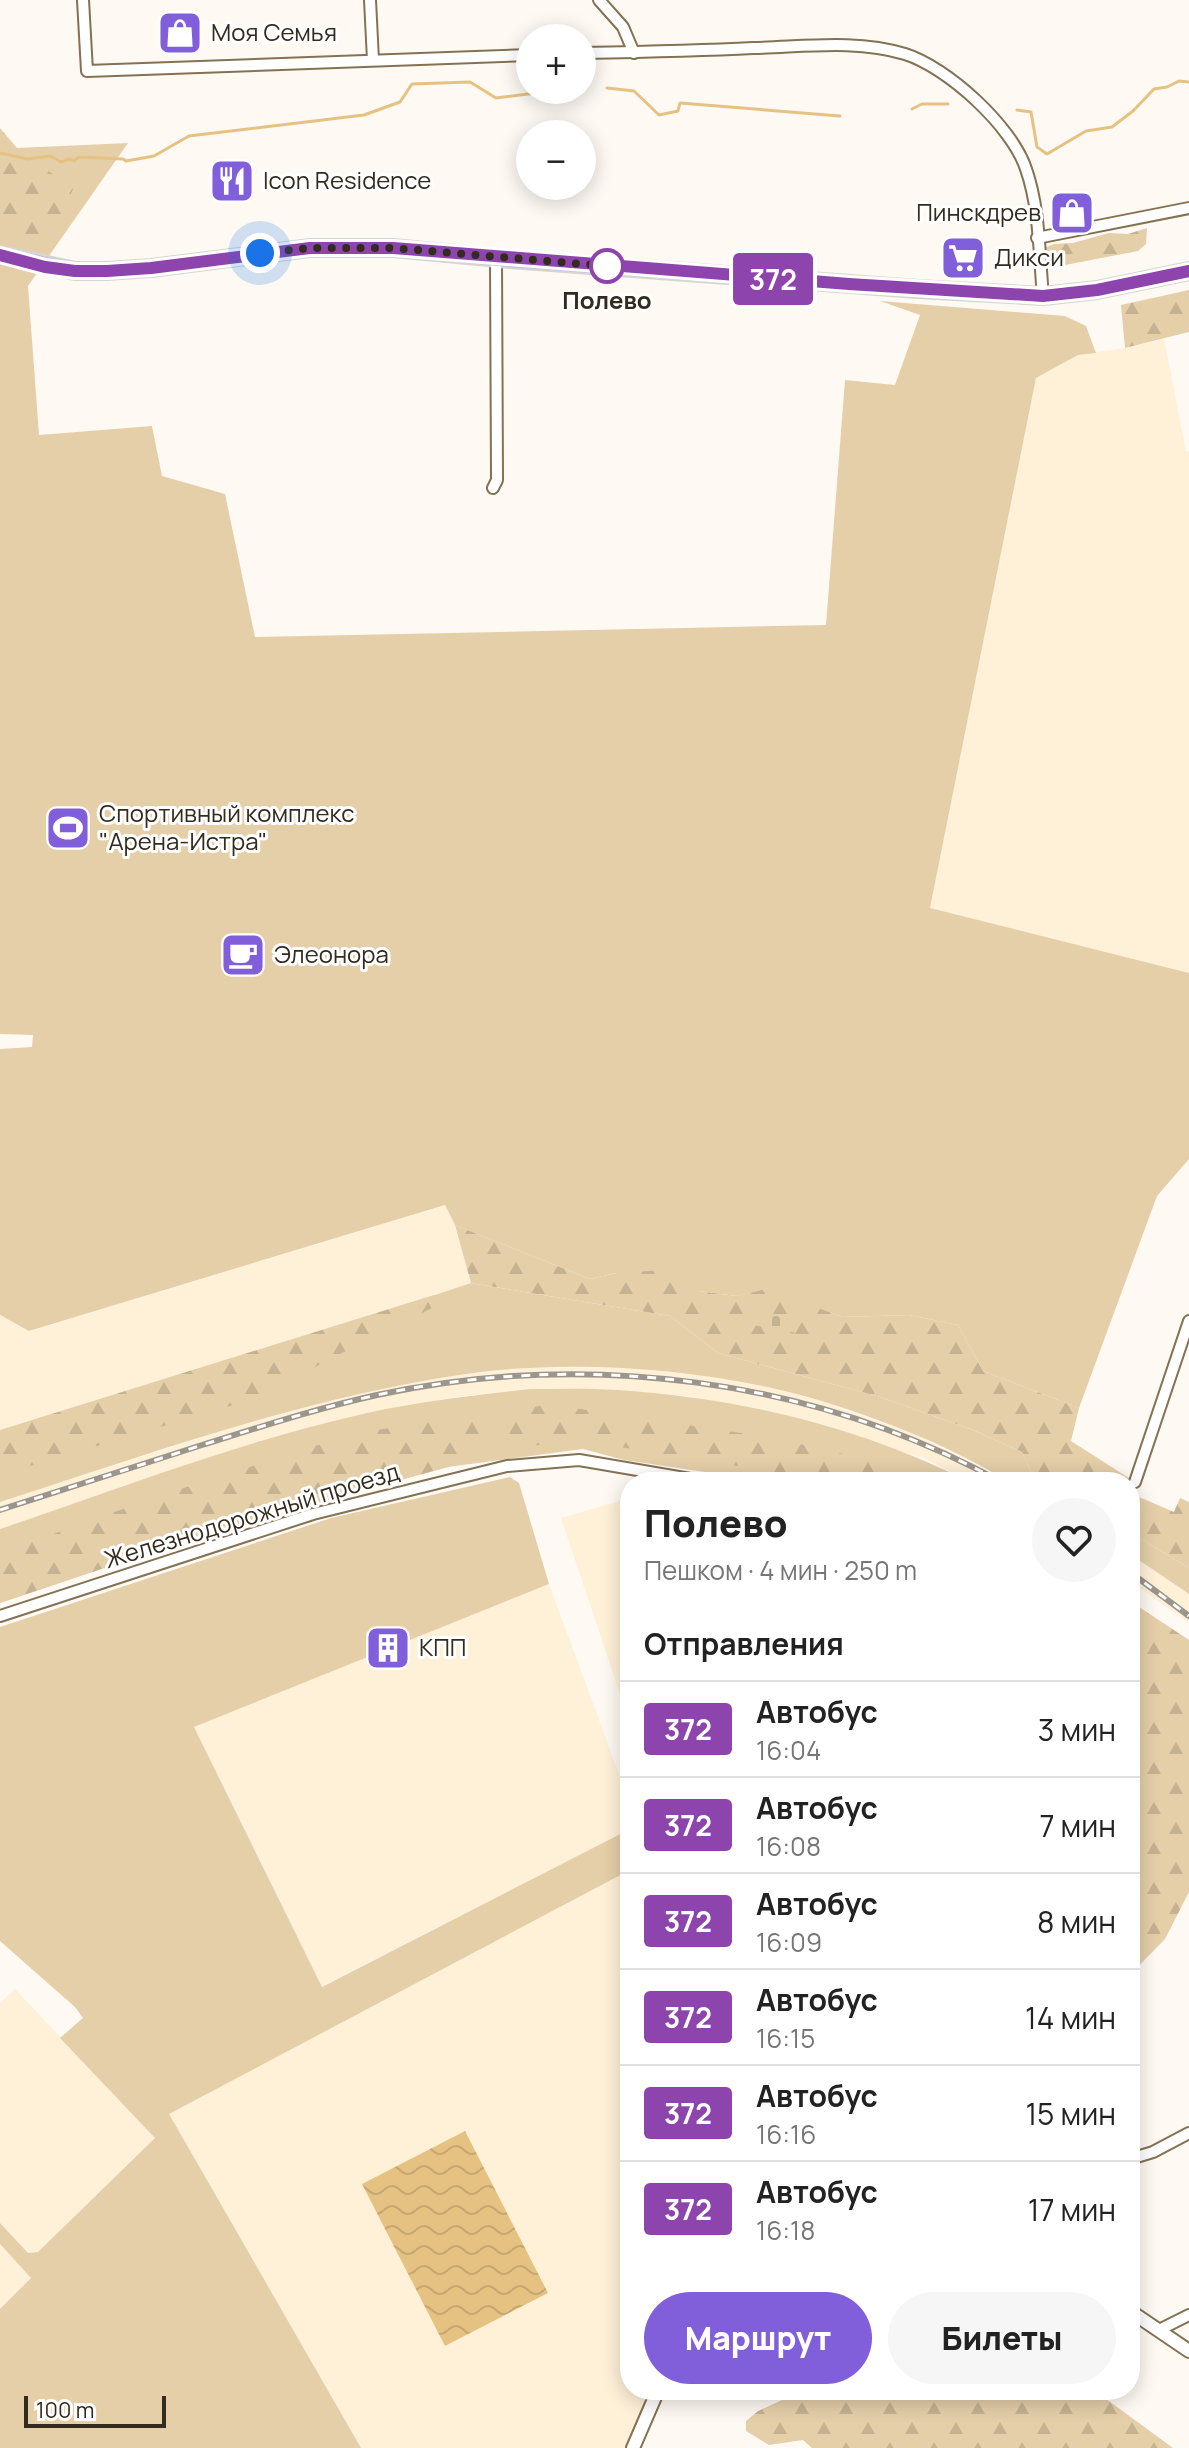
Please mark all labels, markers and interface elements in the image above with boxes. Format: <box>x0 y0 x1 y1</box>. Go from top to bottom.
shop icon: Моя Семья <box>156 9 204 57</box>
place label: Моя Семья <box>211 15 337 48</box>
map controls <box>516 24 596 200</box>
button: + <box>516 24 596 104</box>
button: − <box>516 120 596 200</box>
restaurant icon: Icon Residence <box>208 157 256 205</box>
place label: Icon Residence <box>263 163 431 196</box>
shop icon: Пинскдрев <box>1048 189 1096 237</box>
place label: Пинскдрев <box>916 195 1041 228</box>
your location <box>240 233 280 273</box>
supermarket icon: Дикси <box>939 234 987 282</box>
place label: Дикси <box>994 240 1064 273</box>
marker: Полево <box>590 249 624 283</box>
line badge: 372 <box>727 253 819 305</box>
text: 372 <box>749 260 797 298</box>
place label: Полево <box>562 283 652 316</box>
place label: Спортивный комплекс "Арена-Истра" <box>99 796 355 857</box>
sports icon: Спортивный комплекс "Арена-Истра" <box>44 804 92 852</box>
cafe icon: Элеонора <box>219 931 267 979</box>
place label: Элеонора <box>274 937 389 970</box>
street label: Железнодорожный проезд <box>100 1454 403 1575</box>
text: Полево <box>644 1496 788 1548</box>
button: heart <box>1032 1498 1116 1582</box>
text: Пешком · 4 мин · 250 m <box>644 1552 917 1588</box>
text: Отправления <box>644 1623 844 1664</box>
building icon: КПП <box>364 1624 412 1672</box>
place label: КПП <box>419 1630 466 1663</box>
text: Автобус <box>756 1691 878 1732</box>
text: 3 мин <box>1038 1709 1116 1750</box>
text: 372 <box>664 1710 712 1748</box>
text: 16:04 <box>756 1732 821 1768</box>
text: Автобус <box>756 1787 878 1828</box>
text: 7 мин <box>1039 1805 1116 1846</box>
text: 372 <box>664 1806 712 1844</box>
text: 16:08 <box>756 1828 821 1864</box>
text: Автобус <box>756 1883 878 1924</box>
text: 8 мин <box>1037 1901 1116 1942</box>
text: 372 <box>664 1902 712 1940</box>
text: 16:09 <box>756 1924 822 1960</box>
text: Автобус <box>756 1979 878 2020</box>
text: 14 мин <box>1025 1997 1116 2038</box>
text: 372 <box>664 1998 712 2036</box>
text: 16:15 <box>756 2020 815 2056</box>
text: Автобус <box>756 2075 878 2116</box>
text: 15 мин <box>1025 2093 1116 2134</box>
text: 372 <box>664 2094 712 2132</box>
text: 16:16 <box>756 2116 816 2152</box>
text: Автобус <box>756 2171 878 2212</box>
text: 17 мин <box>1028 2189 1116 2230</box>
text: 372 <box>664 2190 712 2228</box>
text: 16:18 <box>756 2212 815 2248</box>
button: Маршрут <box>644 2292 872 2384</box>
button: Билеты <box>888 2292 1116 2384</box>
scale bar <box>24 2392 166 2428</box>
text: 100 m <box>36 2395 94 2425</box>

